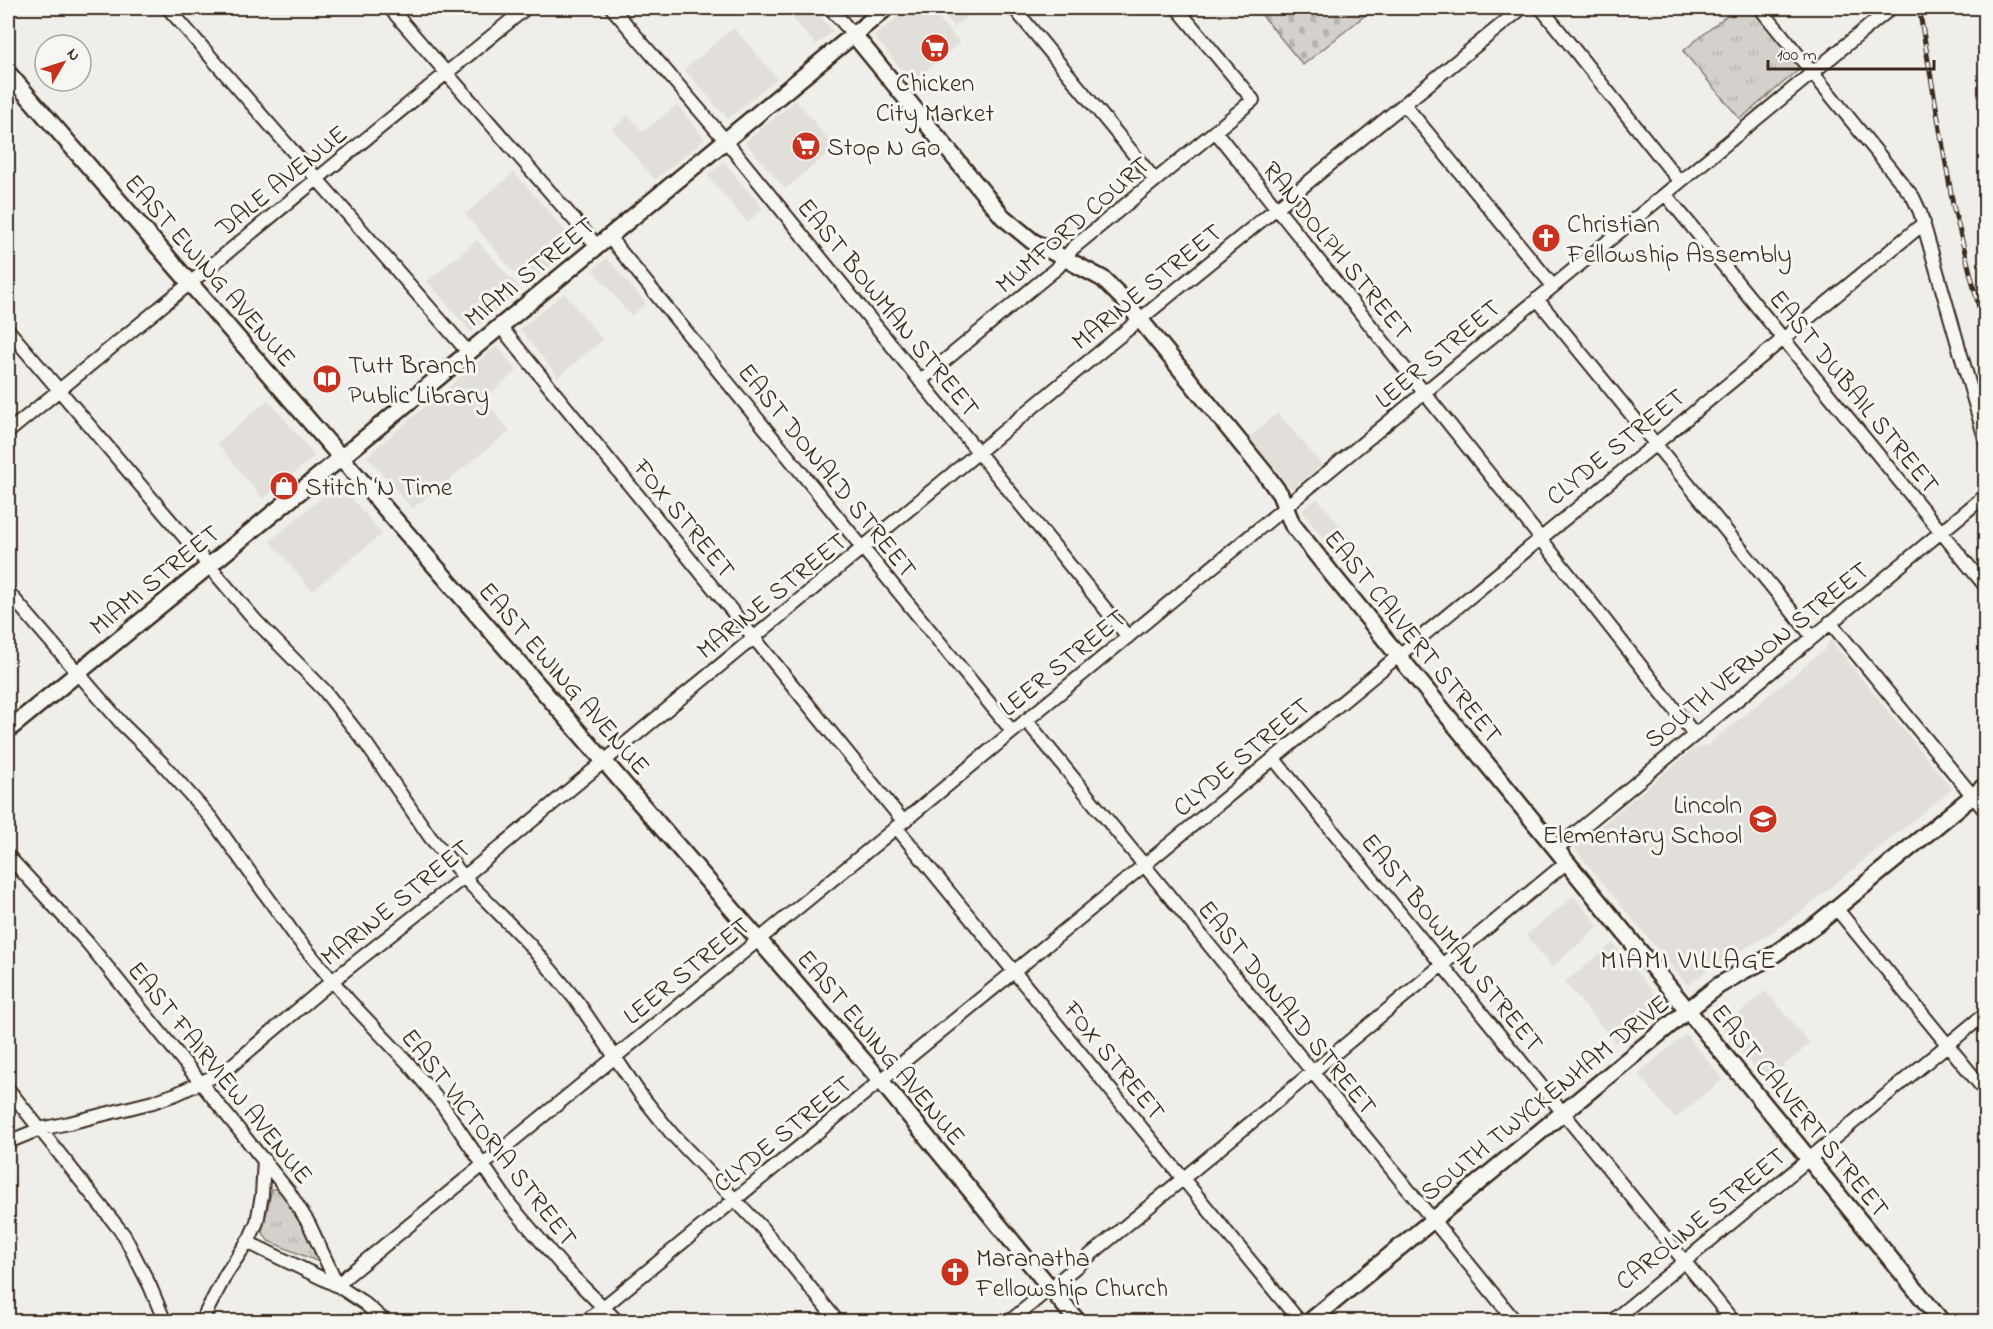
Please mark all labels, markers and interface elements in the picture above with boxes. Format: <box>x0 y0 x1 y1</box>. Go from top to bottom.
supermarket icon: Chicken City Market <box>919 32 951 64</box>
north arrow <box>33 33 93 93</box>
scale bar <box>1768 33 1934 71</box>
text: N <box>60 43 86 67</box>
text: 100 m <box>1777 43 1817 69</box>
place label: Chicken City Market <box>876 66 994 134</box>
street label: DALE AVENUE <box>208 117 357 248</box>
supermarket icon: Stop N Go <box>790 130 822 162</box>
place label: Stop N Go <box>827 130 940 168</box>
street label: MUMFORD COURT <box>988 148 1160 304</box>
street label: RANDOLPH STREET <box>1251 154 1420 350</box>
street label: EAST EWING AVENUE <box>114 167 304 377</box>
street label: EAST BOWMAN STREET <box>786 191 987 427</box>
place label: Christian Fellowship Assembly <box>1566 207 1792 275</box>
street label: MIAMI STREET <box>457 209 605 338</box>
street label: MARINE STREET <box>1064 215 1232 361</box>
church icon: Christian Fellowship Assembly <box>1530 222 1562 254</box>
street label: EAST DUBAIL STREET <box>1758 282 1947 503</box>
street label: LEER STREET <box>1368 291 1510 419</box>
place label: Tutt Branch Public Library <box>348 348 489 416</box>
street label: EAST DONALD STREET <box>727 356 925 588</box>
library icon: Tutt Branch Public Library <box>311 363 343 395</box>
street label: CLYDE STREET <box>1539 380 1695 516</box>
street label: FOX STREET <box>622 451 743 588</box>
shop icon: Stitch ‘N Time <box>268 470 300 502</box>
place label: Stitch ‘N Time <box>305 470 453 508</box>
street label: MIAMI STREET <box>82 517 230 646</box>
street label: EAST CALVERT STREET <box>1313 523 1510 753</box>
street label: MARINE STREET <box>689 524 857 670</box>
street label: SOUTH VERNON STREET <box>1637 553 1879 759</box>
street label: EAST EWING AVENUE <box>468 575 658 785</box>
street label: LEER STREET <box>992 601 1136 728</box>
street label: CLYDE STREET <box>1166 689 1320 827</box>
place label: Lincoln Elementary School <box>1543 788 1742 856</box>
school or university icon: Lincoln Elementary School <box>1747 803 1779 835</box>
street label: EAST BOWMAN STREET <box>1350 826 1551 1062</box>
street label: MARINE STREET <box>313 831 481 977</box>
street label: EAST DONALD STREET <box>1187 893 1385 1125</box>
street label: LEER STREET <box>616 909 760 1036</box>
district label: MIAMI VILLAGE <box>1600 942 1778 981</box>
street label: EAST EWING AVENUE <box>786 943 973 1155</box>
street label: EAST FAIRVIEW AVENUE <box>117 954 321 1194</box>
street label: SOUTH TWYCKENHAM DRIVE <box>1413 987 1679 1212</box>
street label: FOX STREET <box>1052 993 1173 1130</box>
street label: EAST CALVERT STREET <box>1700 997 1897 1227</box>
street label: EAST VICTORIA STREET <box>390 1021 585 1256</box>
street label: CLYDE STREET <box>706 1067 862 1203</box>
street label: CAROLINE STREET <box>1608 1139 1795 1301</box>
place label: Maranatha Fellowship Church <box>975 1241 1168 1309</box>
church icon: Maranatha Fellowship Church <box>939 1256 971 1288</box>

